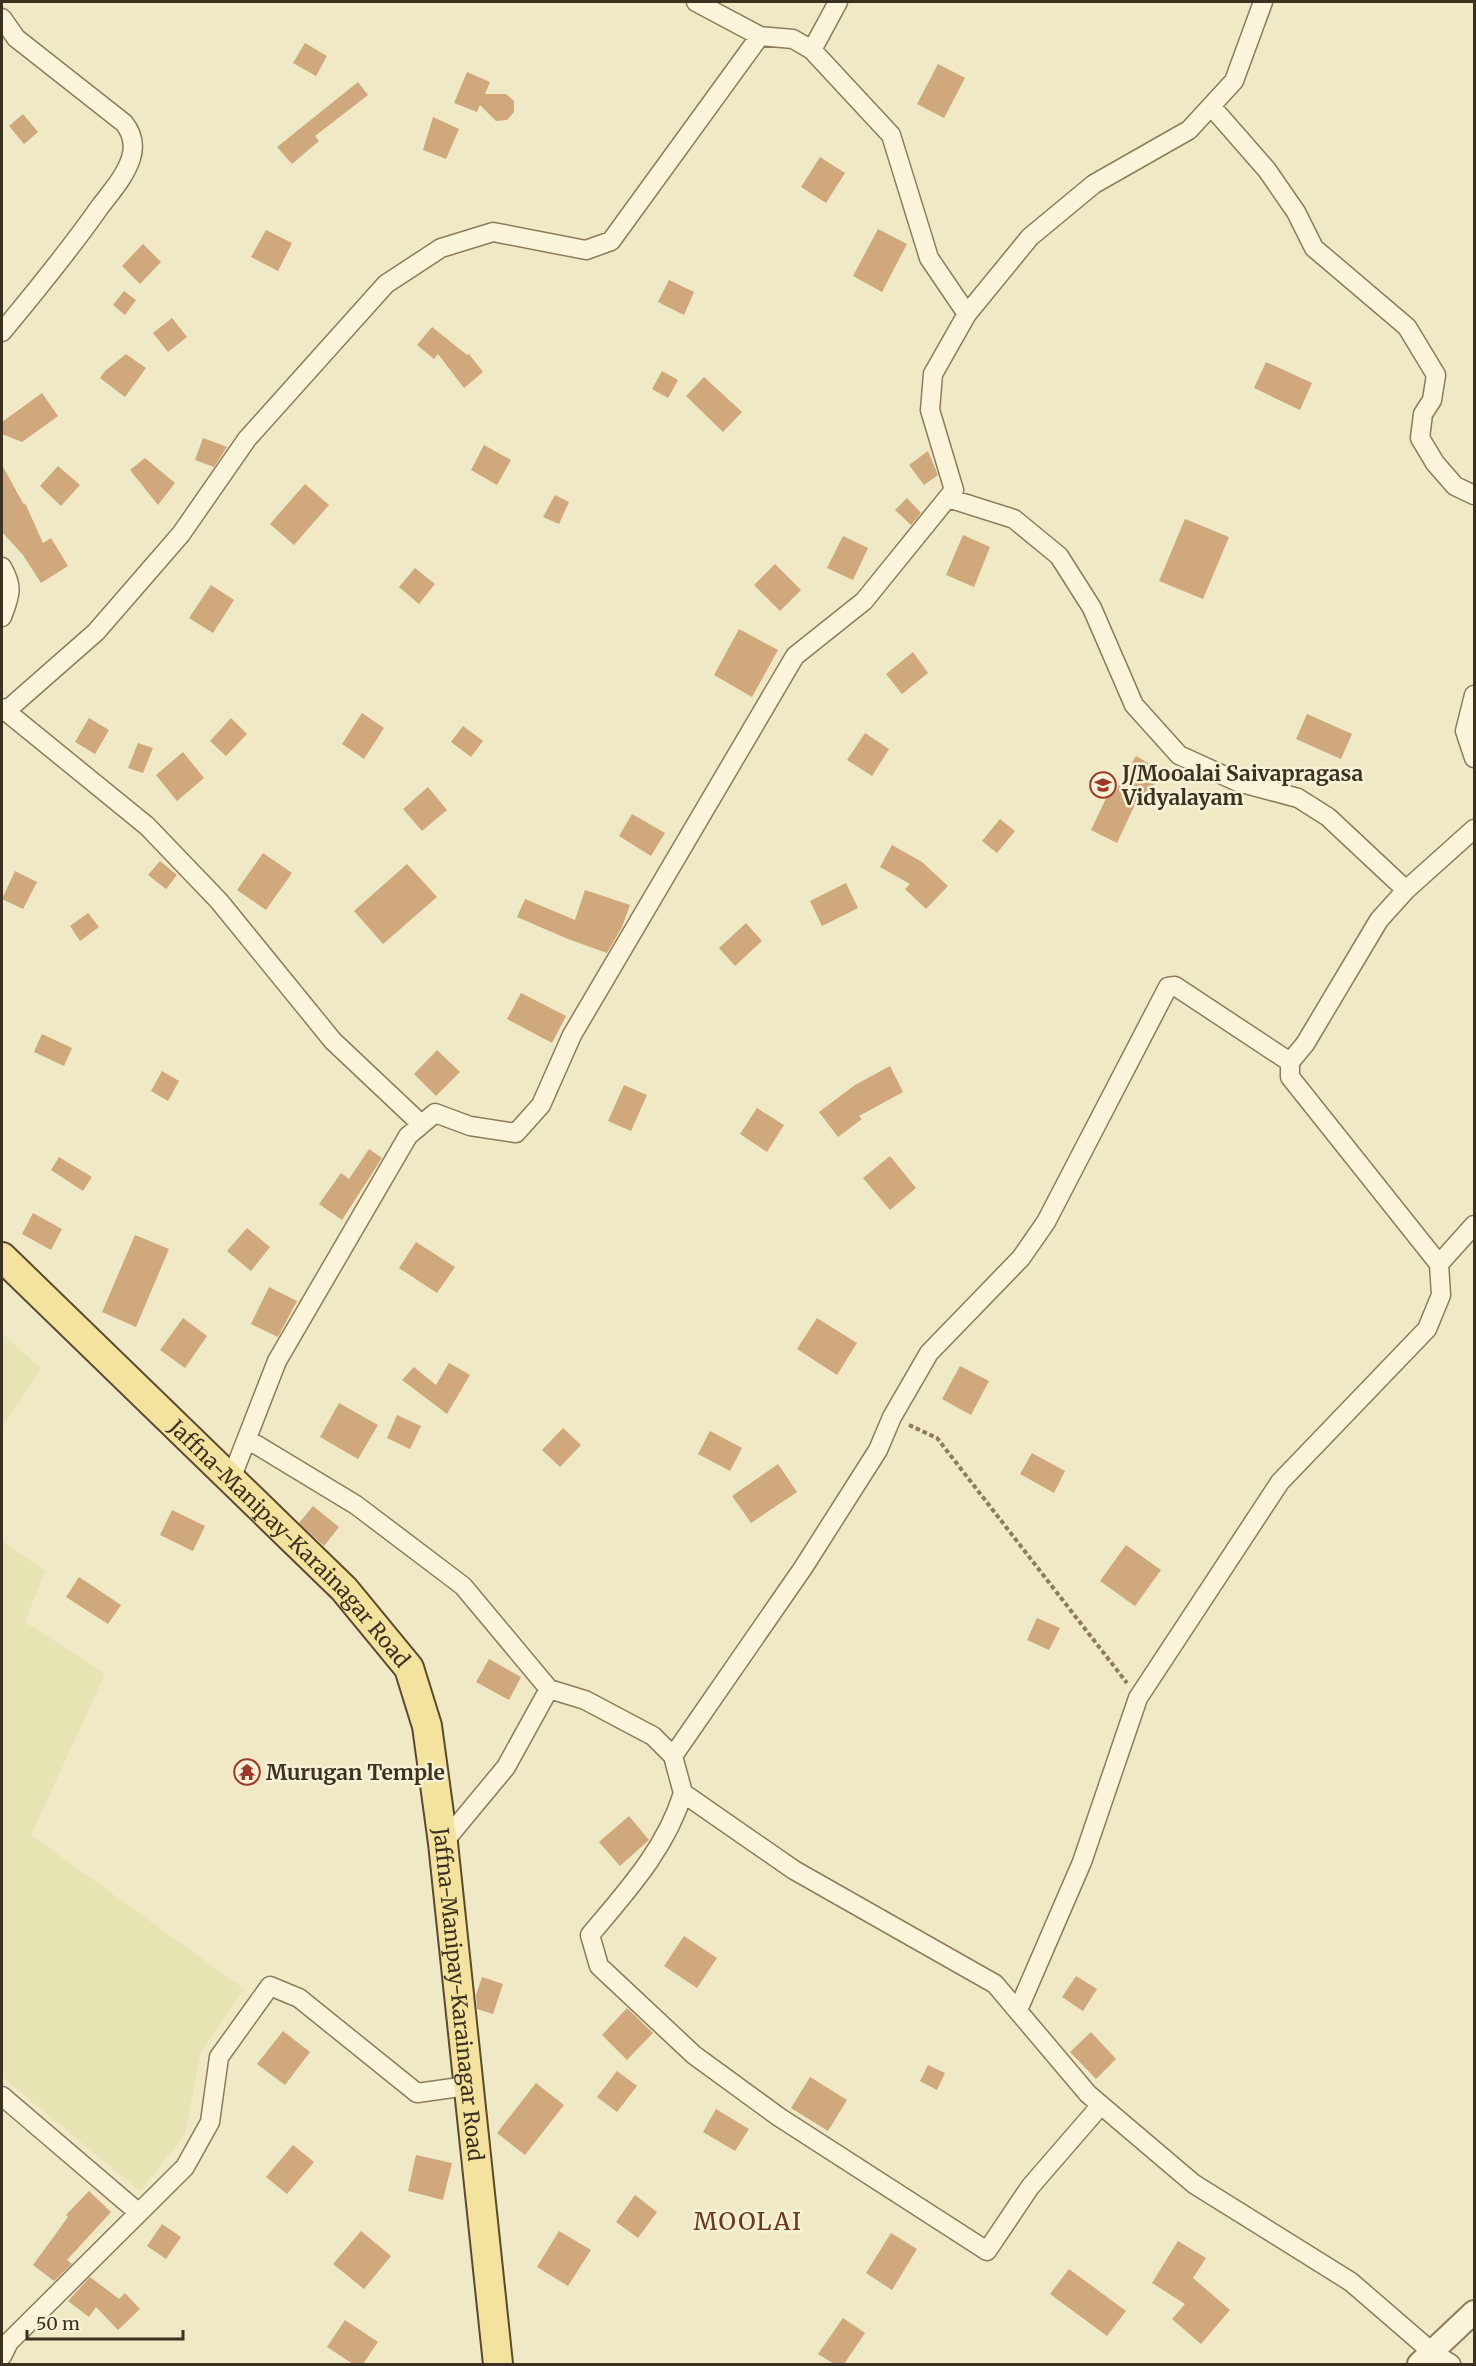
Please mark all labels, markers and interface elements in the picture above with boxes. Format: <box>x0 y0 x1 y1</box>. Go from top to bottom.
place label: J/Mooalai Saivapragasa Vidyalayam <box>1121 760 1364 811</box>
school or university icon: J/Mooalai Saivapragasa Vidyalayam <box>1088 770 1118 800</box>
street label: Jaffna-Manipay-Karainagar Road <box>163 1413 416 1673</box>
temple icon: Murugan Temple <box>232 1757 262 1787</box>
place label: Murugan Temple <box>266 1759 445 1786</box>
street label: Jaffna-Manipay-Karainagar Road <box>427 1825 490 2163</box>
district label: MOOLAI <box>694 2206 802 2237</box>
scale bar <box>27 2303 183 2341</box>
text: 50 m <box>36 2312 80 2335</box>

